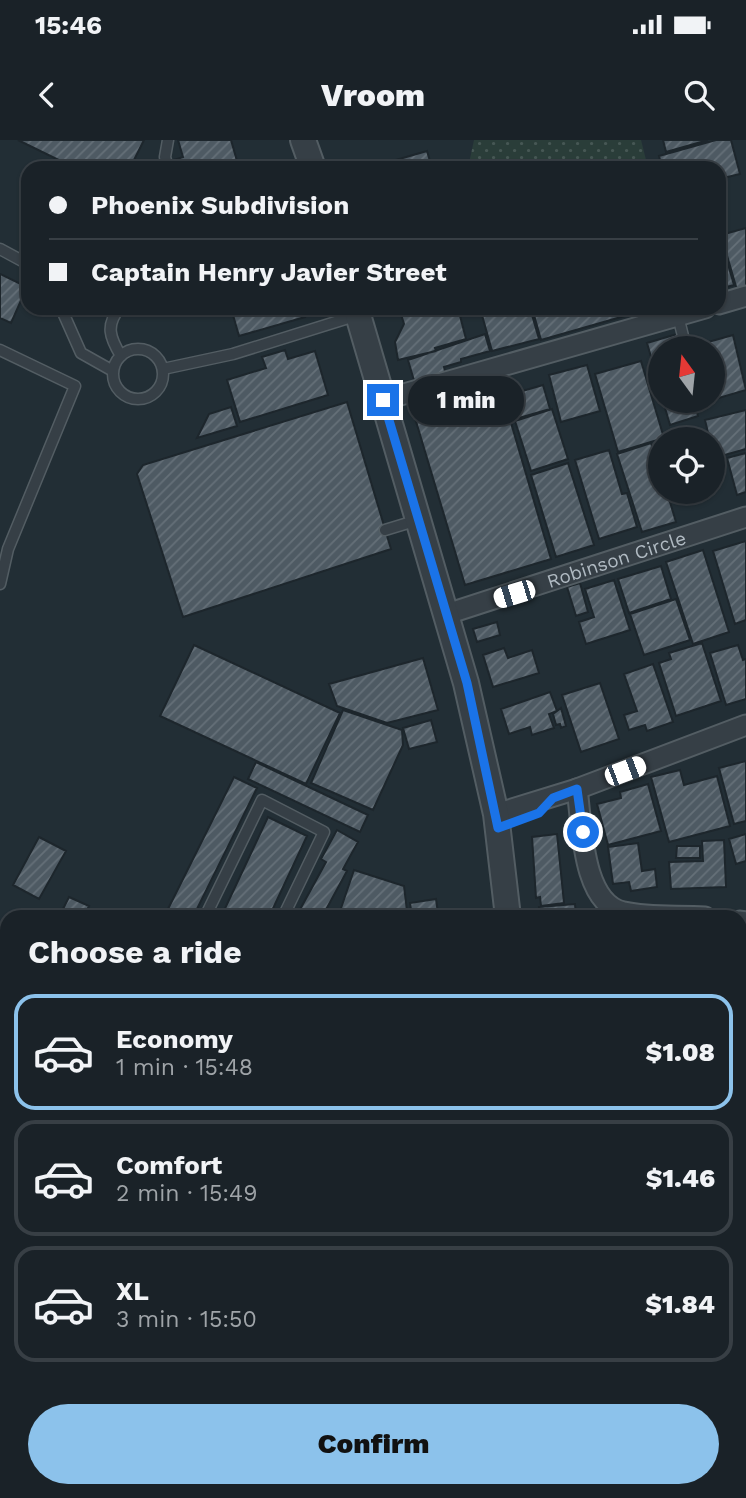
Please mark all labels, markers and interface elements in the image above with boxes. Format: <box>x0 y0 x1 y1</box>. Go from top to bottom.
text: 15:46 <box>35 10 102 40</box>
icon: back <box>28 76 66 114</box>
text: Vroom <box>321 76 425 114</box>
icon: search <box>680 76 718 114</box>
text: Phoenix Subdivision <box>91 190 349 220</box>
text: Captain Henry Javier Street <box>91 257 447 287</box>
north arrow <box>648 336 724 413</box>
map controls <box>648 336 725 504</box>
callout: 1 min <box>408 376 523 424</box>
route end <box>367 384 399 416</box>
text: 1 min <box>436 387 496 414</box>
button: locate <box>648 427 725 504</box>
street label: Robinson Circle <box>544 526 689 592</box>
car <box>491 578 538 610</box>
car <box>602 754 649 788</box>
route start <box>567 816 599 848</box>
text: Choose a ride <box>28 933 242 971</box>
icon: car <box>32 1021 95 1084</box>
text: Economy <box>116 1024 233 1054</box>
text: $1.08 <box>646 1037 715 1067</box>
text: 1 min · 15:48 <box>116 1054 253 1081</box>
icon: car <box>32 1147 95 1210</box>
text: Comfort <box>116 1150 222 1180</box>
text: $1.46 <box>646 1163 715 1193</box>
text: 2 min · 15:49 <box>116 1180 257 1207</box>
icon: car <box>32 1273 95 1336</box>
text: XL <box>116 1276 149 1306</box>
text: $1.84 <box>645 1289 715 1319</box>
text: 3 min · 15:50 <box>116 1306 257 1333</box>
button: Confirm <box>28 1404 719 1484</box>

